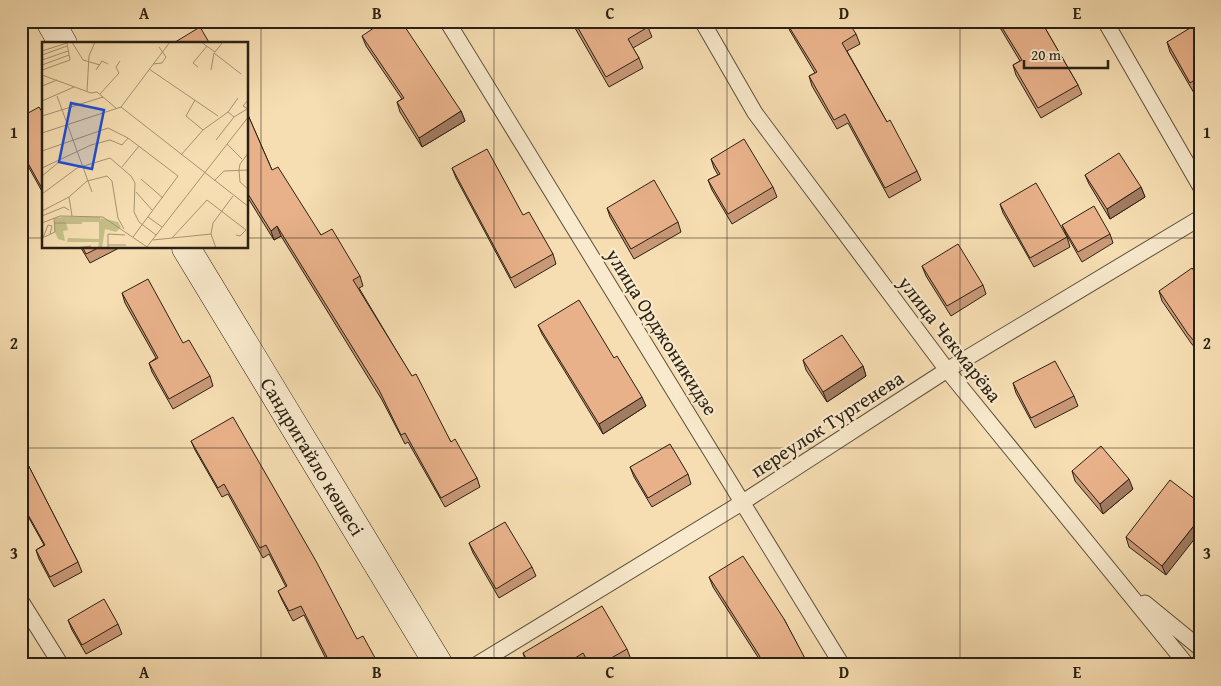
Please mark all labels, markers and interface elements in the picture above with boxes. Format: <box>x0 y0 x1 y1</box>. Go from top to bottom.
text: A <box>139 1 150 25</box>
text: B <box>372 1 382 25</box>
text: C <box>605 1 615 25</box>
text: D <box>839 1 849 25</box>
text: E <box>1073 1 1082 25</box>
scale bar <box>1024 38 1107 70</box>
inset map <box>42 42 249 249</box>
text: 20 m <box>1031 44 1062 65</box>
text: 1 <box>10 120 18 144</box>
text: 1 <box>1203 120 1211 144</box>
street label: улица Орджоникидзе <box>599 242 726 421</box>
street label: улица Чекмарёва <box>891 268 1009 409</box>
text: 2 <box>10 331 18 355</box>
text: 2 <box>1203 331 1211 355</box>
street label: переулок Тургенева <box>744 363 909 484</box>
street label: Сандригайло көшесі <box>254 372 372 542</box>
text: 3 <box>10 541 18 565</box>
text: 3 <box>1203 541 1211 565</box>
text: A <box>139 660 150 684</box>
text: B <box>372 660 382 684</box>
text: C <box>605 660 615 684</box>
text: D <box>839 660 849 684</box>
text: E <box>1073 660 1082 684</box>

